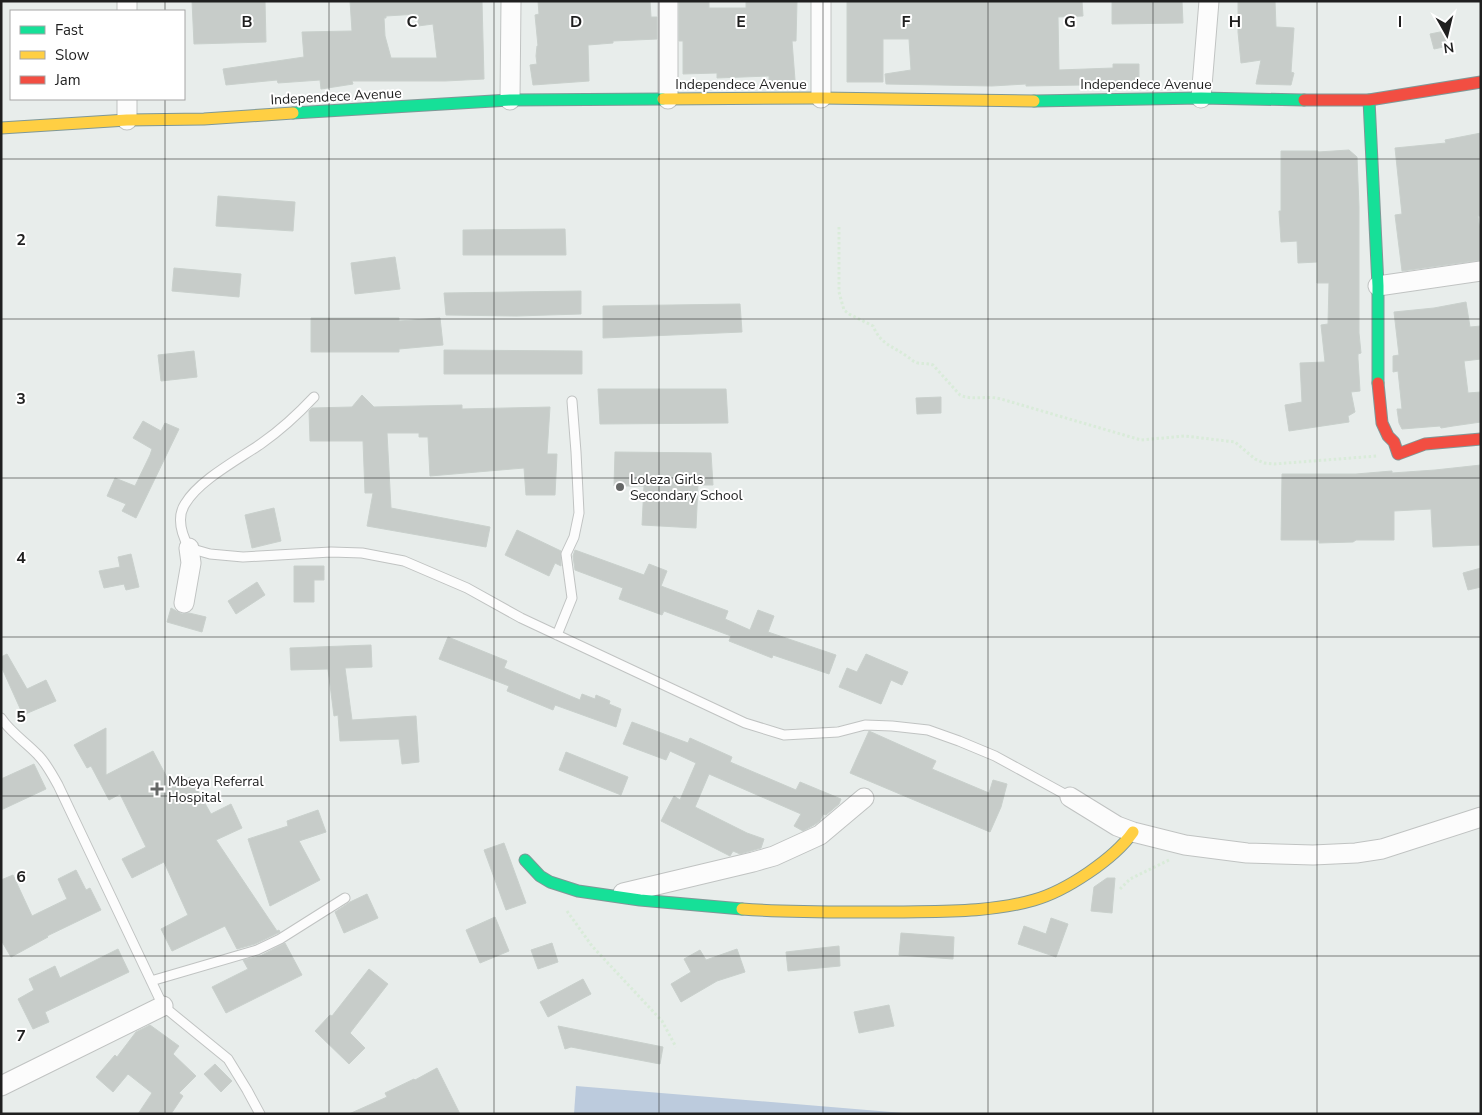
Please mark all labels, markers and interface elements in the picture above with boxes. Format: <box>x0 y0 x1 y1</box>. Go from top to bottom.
legend <box>10 10 185 100</box>
north arrow <box>1422 10 1472 60</box>
text: B <box>241 11 253 33</box>
text: C <box>407 11 418 33</box>
text: D <box>570 11 582 33</box>
text: E <box>736 11 746 33</box>
text: F <box>902 11 911 33</box>
text: G <box>1064 11 1076 33</box>
text: H <box>1229 11 1241 33</box>
text: I <box>1398 11 1402 33</box>
text: Fast <box>55 20 84 40</box>
text: N <box>1442 37 1455 58</box>
text: Slow <box>55 45 90 65</box>
text: Jam <box>54 70 81 90</box>
street label: Independece Avenue <box>675 75 807 94</box>
street label: Independece Avenue <box>1080 75 1212 94</box>
street label: Independece Avenue <box>270 84 402 109</box>
text: 2 <box>16 229 26 251</box>
text: 3 <box>16 388 26 410</box>
place label: Loleza Girls Secondary School <box>630 470 744 505</box>
marker: Loleza Girls Secondary School <box>614 481 626 493</box>
text: 4 <box>16 547 26 569</box>
text: 5 <box>16 706 26 728</box>
place label: Mbeya Referral Hospital <box>168 772 264 807</box>
marker: Mbeya Referral Hospital <box>150 782 164 796</box>
text: 6 <box>16 866 26 888</box>
text: 7 <box>16 1025 26 1047</box>

